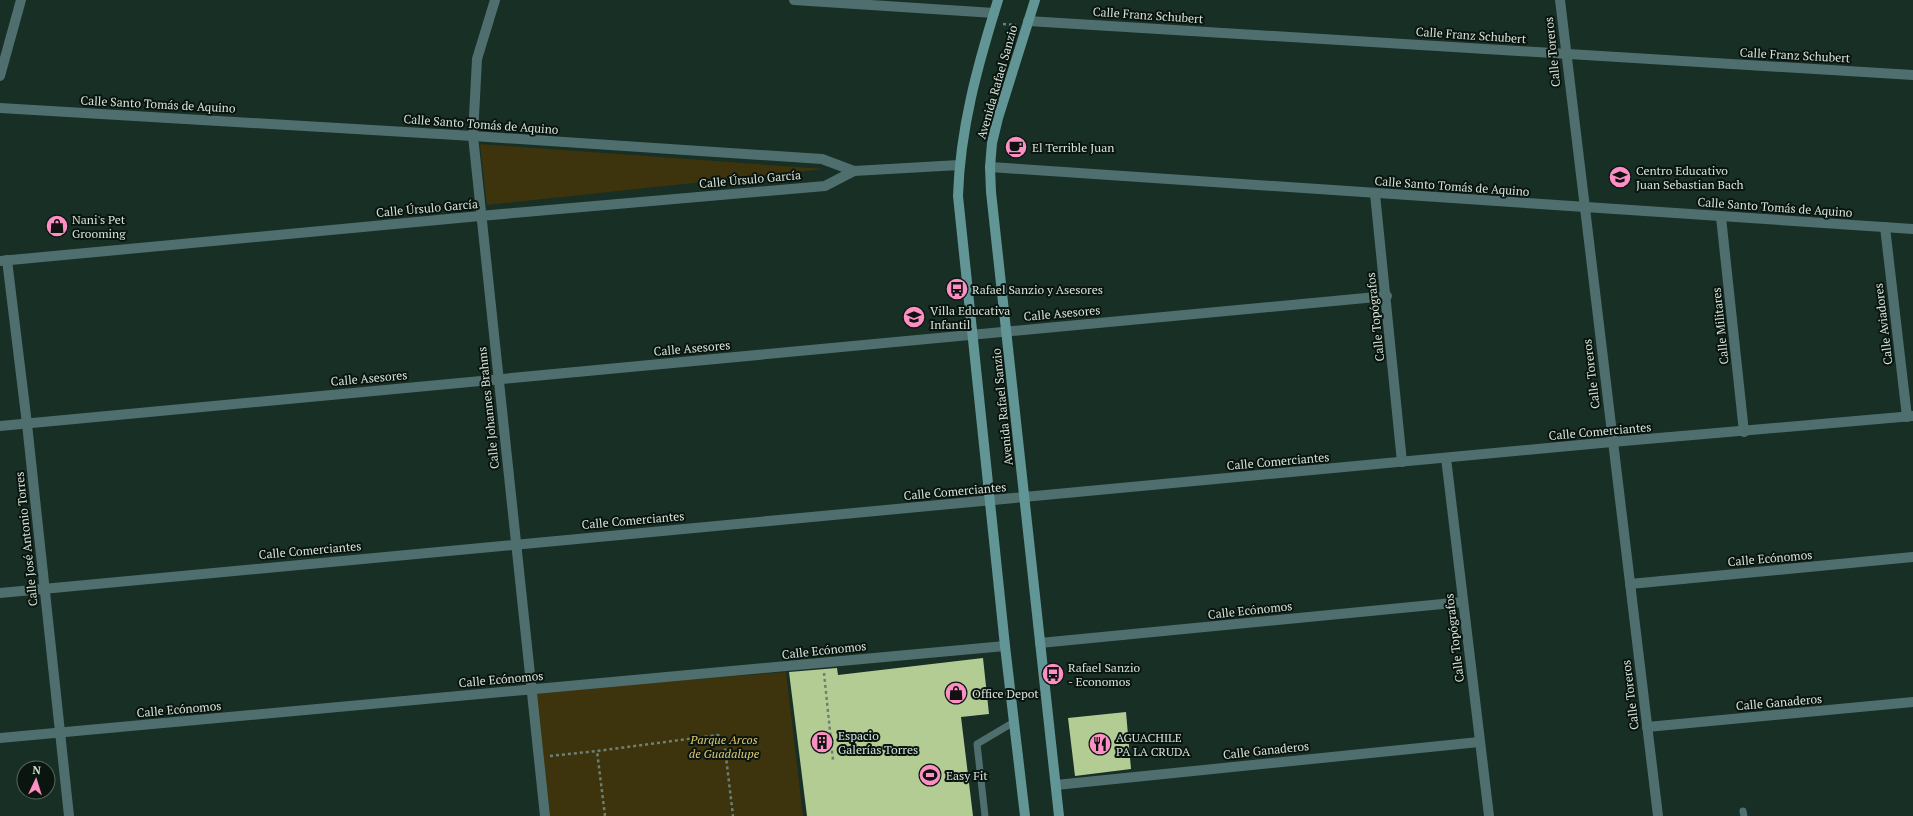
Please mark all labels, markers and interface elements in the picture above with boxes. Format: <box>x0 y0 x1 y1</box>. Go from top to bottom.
street label: Calle Franz Schubert <box>1092 4 1204 26</box>
street label: Calle Toreros <box>1541 16 1563 88</box>
street label: Avenida Rafael Sanzio <box>974 23 1021 141</box>
street label: Calle Franz Schubert <box>1415 24 1527 46</box>
street label: Calle Franz Schubert <box>1739 45 1851 65</box>
street label: Calle Santo Tomás de Aquino <box>80 92 236 116</box>
street label: Calle Santo Tomás de Aquino <box>403 111 559 137</box>
cafe icon: El Terrible Juan <box>1003 134 1029 160</box>
place label: El Terrible Juan <box>1032 140 1114 155</box>
place label: Centro Educativo Juan Sebastian Bach <box>1636 163 1744 192</box>
school or university icon: Centro Educativo Juan Sebastian Bach <box>1607 164 1633 190</box>
street label: Calle Úrsulo García <box>699 167 801 191</box>
street label: Calle Santo Tomás de Aquino <box>1374 173 1530 199</box>
street label: Calle Santo Tomás de Aquino <box>1697 194 1853 220</box>
street label: Calle Úrsulo García <box>376 196 478 220</box>
place label: Nani's Pet Grooming <box>72 212 126 241</box>
shop icon: Nani's Pet Grooming <box>44 213 70 239</box>
street label: Calle Topógrafos <box>1363 272 1387 362</box>
bus stop icon: Rafael Sanzio y Asesores <box>944 276 970 302</box>
place label: Rafael Sanzio y Asesores <box>972 282 1103 297</box>
street label: Calle Aviadores <box>1871 282 1895 366</box>
street label: Calle Militares <box>1708 287 1732 365</box>
street label: Calle Asesores <box>1023 302 1101 324</box>
place label: Villa Educativa Infantil <box>930 303 1010 332</box>
school or university icon: Villa Educativa Infantil <box>901 304 927 330</box>
street label: Calle Asesores <box>653 337 731 359</box>
street label: Calle Toreros <box>1579 338 1603 410</box>
street label: Calle Johannes Brahms <box>474 346 502 470</box>
street label: Avenida Rafael Sanzio <box>988 347 1016 466</box>
street label: Calle Asesores <box>330 367 408 389</box>
street label: Calle Comerciantes <box>1548 419 1652 443</box>
street label: Calle Comerciantes <box>1226 449 1330 473</box>
street label: Calle José Antonio Torres <box>11 471 41 607</box>
street label: Calle Comerciantes <box>903 479 1007 503</box>
street label: Calle Comerciantes <box>581 508 685 532</box>
street label: Calle Comerciantes <box>258 538 362 562</box>
street label: Calle Ecónomos <box>1727 547 1813 569</box>
street label: Calle Topógrafos <box>1441 593 1467 683</box>
street label: Calle Ecónomos <box>1207 598 1293 622</box>
street label: Calle Ecónomos <box>781 638 867 662</box>
street label: Calle Toreros <box>1618 659 1642 731</box>
place label: Rafael Sanzio - Economos <box>1068 660 1141 689</box>
bus stop icon: Rafael Sanzio - Economos <box>1040 661 1066 687</box>
street label: Calle Ecónomos <box>458 668 544 690</box>
shop icon: Office Depot <box>943 680 969 706</box>
place label: Office Depot <box>972 686 1039 701</box>
street label: Calle Ganaderos <box>1735 691 1823 713</box>
street label: Calle Ecónomos <box>136 698 222 720</box>
place label: Espacio Galerías Torres <box>838 728 918 757</box>
building icon: Espacio Galerías Torres <box>809 729 835 755</box>
place label: AGUACHILE PA LA CRUDA <box>1116 730 1191 759</box>
restaurant icon: AGUACHILE PA LA CRUDA <box>1087 731 1113 757</box>
park label: Parque Arcos de Guadalupe <box>689 732 760 761</box>
street label: Calle Ganaderos <box>1222 738 1310 762</box>
north arrow <box>16 760 56 800</box>
sports icon: Easy Fit <box>917 762 943 788</box>
text: N <box>32 763 42 777</box>
place label: Easy Fit <box>946 768 988 783</box>

